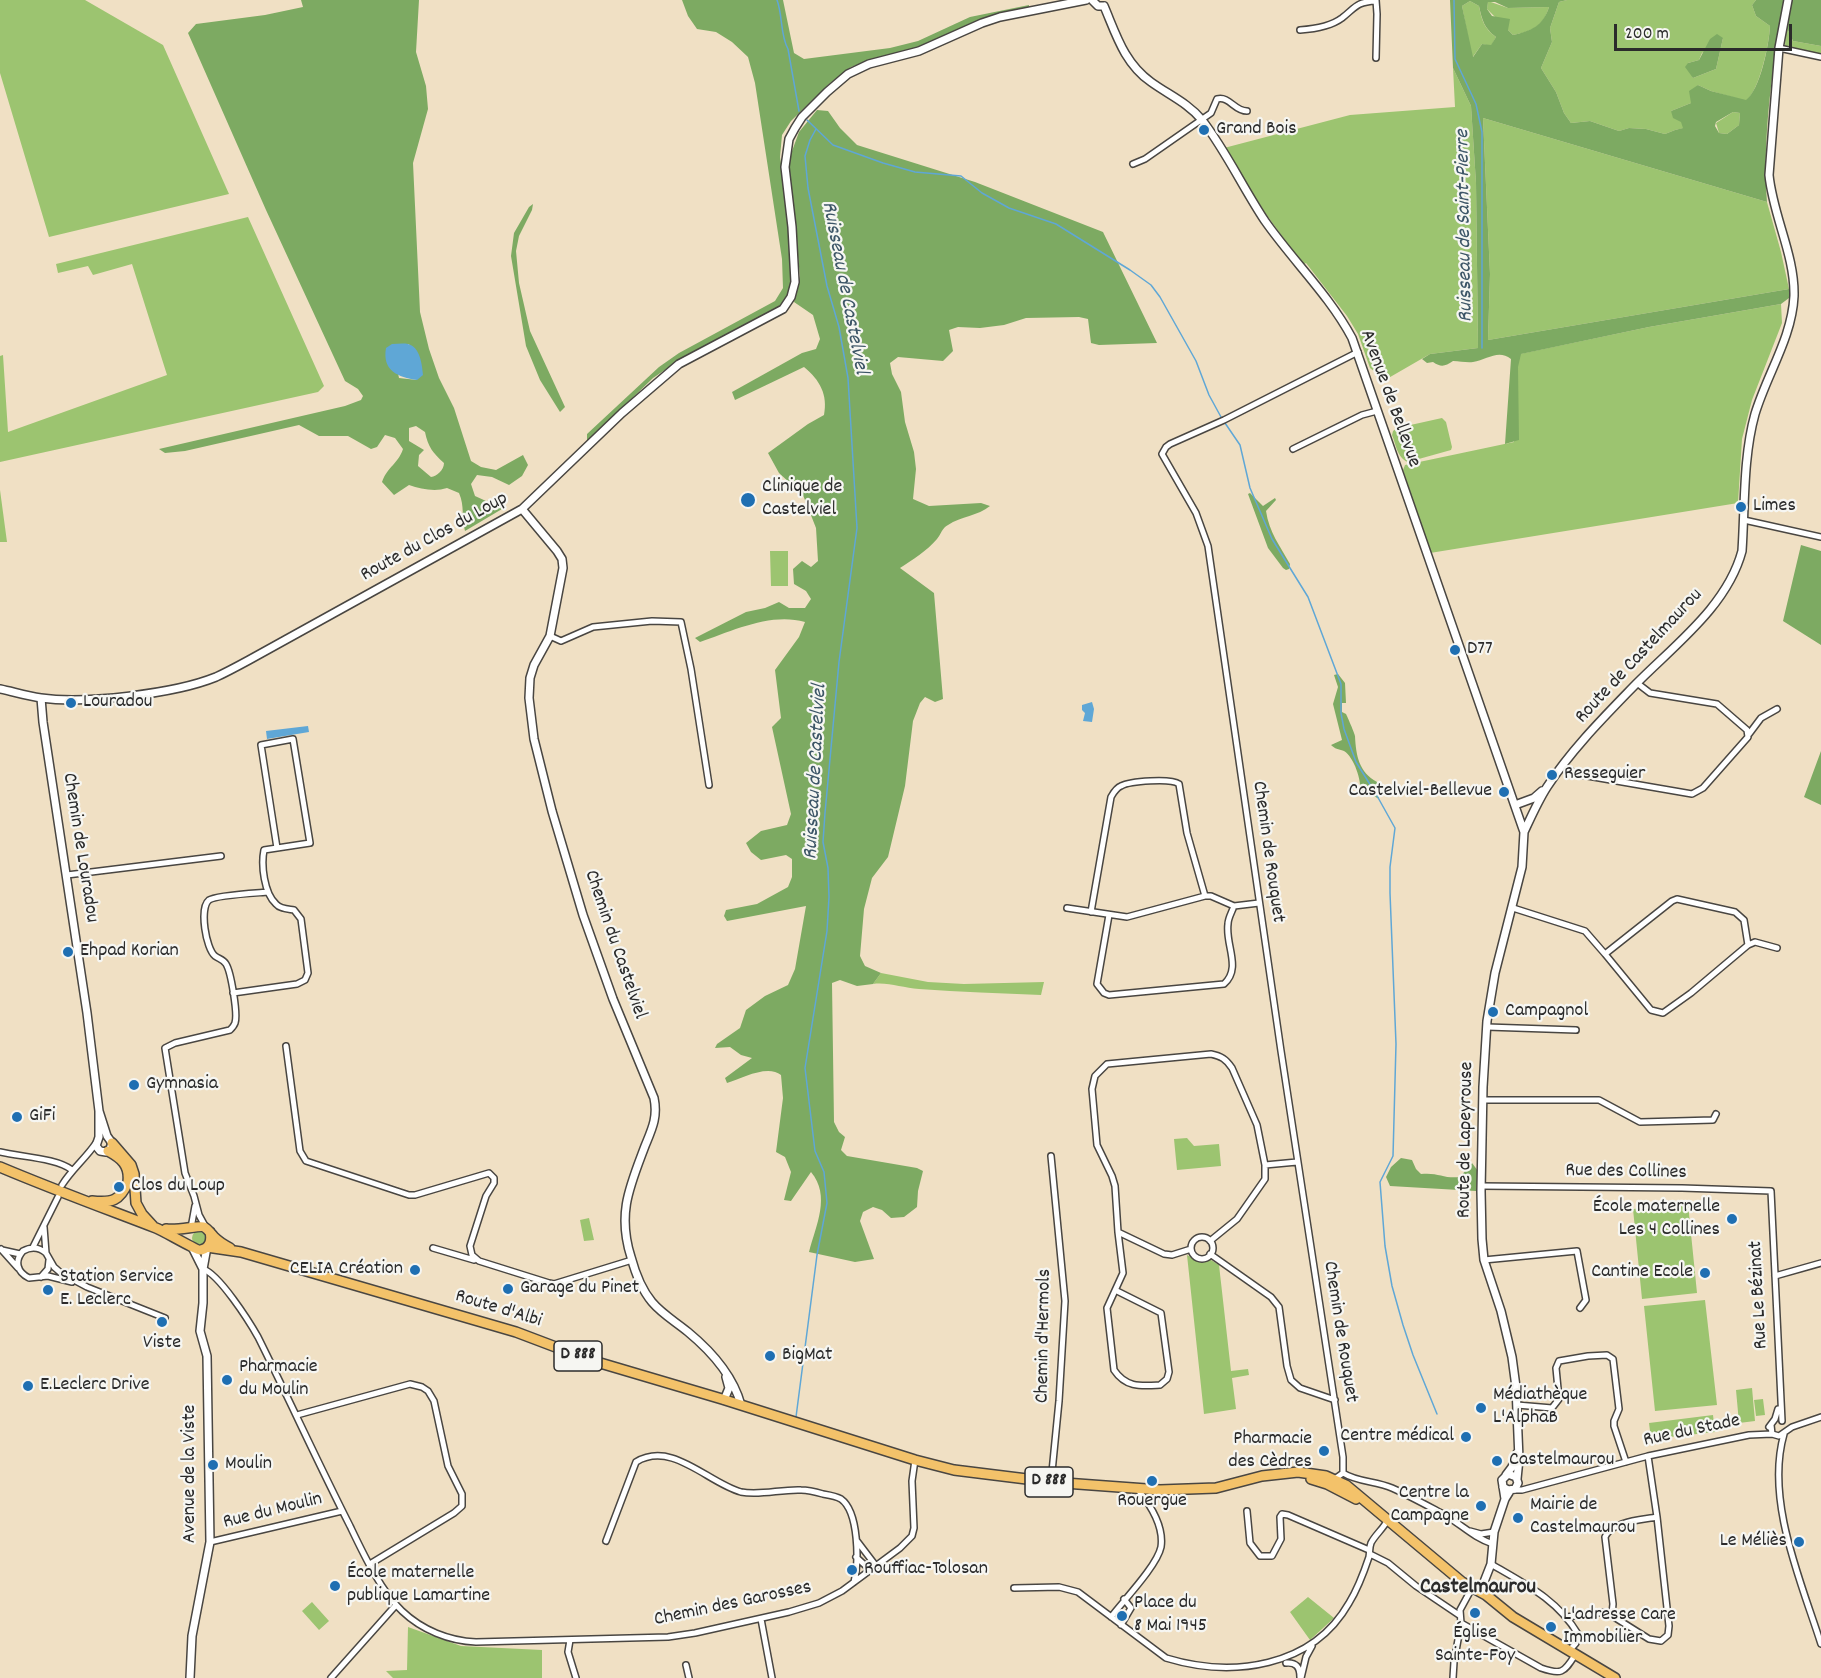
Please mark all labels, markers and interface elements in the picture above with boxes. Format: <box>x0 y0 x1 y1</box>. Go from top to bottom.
scale bar <box>1617 12 1796 50</box>
text: 200 m <box>1625 22 1669 47</box>
place label: Grand Bois <box>1216 118 1297 142</box>
marker: Grand Bois <box>1197 123 1211 137</box>
water label: Ruisseau de Saint-Pierre <box>1452 129 1480 323</box>
water label: Ruisseau de Castelviel <box>814 199 872 377</box>
street label: Avenue de Bellevue <box>1353 327 1425 471</box>
place label: Clinique de Castelviel <box>762 476 842 523</box>
street label: Route du Clos du Loup <box>357 488 513 588</box>
marker: Clinique de Castelviel <box>739 491 757 509</box>
place label: Limes <box>1753 495 1796 519</box>
marker: Limes <box>1734 500 1748 514</box>
street label: Route de Castelmaurou <box>1571 584 1709 730</box>
place label: D77 <box>1467 638 1493 662</box>
marker: D77 <box>1448 643 1462 657</box>
water label: Ruisseau de Castelviel <box>800 684 834 860</box>
place label: Louradou <box>83 691 152 715</box>
marker: Louradou <box>64 696 78 710</box>
place label: Resseguier <box>1564 763 1645 787</box>
marker: Resseguier <box>1545 768 1559 782</box>
street label: Chemin de Louradou <box>55 771 103 925</box>
street label: Chemin de Rouquet <box>1245 780 1289 924</box>
place label: Castelviel-Bellevue <box>1349 780 1492 804</box>
marker: Castelviel-Bellevue <box>1497 785 1511 799</box>
street label: Chemin du Castelviel <box>577 867 651 1023</box>
place label: Ehpad Korian <box>80 940 179 964</box>
marker: Ehpad Korian <box>61 945 75 959</box>
place label: Campagnol <box>1505 1000 1588 1024</box>
marker: Campagnol <box>1486 1005 1500 1019</box>
street label: Route de Lapeyrouse <box>1454 1061 1480 1219</box>
place label: Gymnasia <box>146 1073 218 1097</box>
marker: Gymnasia <box>127 1078 141 1092</box>
place label: GiFi <box>29 1105 55 1129</box>
marker: GiFi <box>10 1110 24 1124</box>
street label: Rue des Collines <box>1565 1160 1687 1186</box>
place label: Clos du Loup <box>131 1175 225 1199</box>
marker: Clos du Loup <box>112 1180 126 1194</box>
place label: École maternelle Les 4 Collines <box>1593 1196 1720 1243</box>
marker: École maternelle Les 4 Collines <box>1725 1212 1739 1226</box>
street label: Rue Le Bézinat <box>1745 1240 1775 1350</box>
place label: CELIA Création <box>290 1258 403 1282</box>
street label: Chemin de Rouquet <box>1316 1260 1362 1404</box>
place label: Cantine Ecole <box>1591 1261 1693 1285</box>
marker: CELIA Création <box>408 1263 422 1277</box>
place label: Station Service E. Leclerc <box>60 1266 173 1313</box>
marker: Cantine Ecole <box>1698 1266 1712 1280</box>
street label: Chemin d'Hermols <box>1032 1268 1058 1404</box>
place label: Garage du Pinet <box>520 1277 639 1301</box>
marker: Garage du Pinet <box>501 1282 515 1296</box>
marker: Station Service E. Leclerc <box>41 1283 55 1297</box>
street label: Route d'Albi <box>452 1285 544 1335</box>
marker: Viste <box>155 1315 169 1329</box>
place label: Viste <box>143 1332 181 1356</box>
road number: D 888 <box>554 1341 602 1371</box>
place label: BigMat <box>782 1344 832 1368</box>
marker: BigMat <box>763 1349 777 1363</box>
place label: Pharmacie du Moulin <box>239 1356 318 1403</box>
marker: Pharmacie du Moulin <box>220 1373 234 1387</box>
place label: E.Leclerc Drive <box>40 1374 150 1398</box>
marker: E.Leclerc Drive <box>21 1379 35 1393</box>
place label: Médiathèque L'AlphaB <box>1493 1384 1587 1431</box>
marker: Médiathèque L'AlphaB <box>1474 1401 1488 1415</box>
street label: Avenue de la Viste <box>179 1405 203 1543</box>
street label: Rue du Stade <box>1642 1410 1742 1454</box>
place label: Centre médical <box>1340 1425 1454 1449</box>
place label: Pharmacie des Cèdres <box>1228 1428 1312 1475</box>
marker: Centre médical <box>1459 1430 1473 1444</box>
marker: Pharmacie des Cèdres <box>1317 1444 1331 1458</box>
place label: Castelmaurou <box>1509 1449 1614 1473</box>
place label: Moulin <box>225 1453 272 1477</box>
marker: Castelmaurou <box>1490 1454 1504 1468</box>
marker: Moulin <box>206 1458 220 1472</box>
road number: D 888 <box>1025 1467 1073 1497</box>
marker: Rouergue <box>1145 1474 1159 1488</box>
place label: Centre la Campagne <box>1391 1482 1469 1529</box>
street label: Rue du Moulin <box>221 1488 325 1536</box>
place label: Rouergue <box>1117 1490 1187 1514</box>
place label: Mairie de Castelmaurou <box>1530 1494 1635 1541</box>
marker: Centre la Campagne <box>1474 1499 1488 1513</box>
marker: Mairie de Castelmaurou <box>1511 1511 1525 1525</box>
place label: Le Méliès <box>1720 1530 1787 1554</box>
marker: Le Méliès <box>1792 1535 1806 1549</box>
place label: Rouffiac-Tolosan <box>864 1558 988 1582</box>
place label: École maternelle publique Lamartine <box>347 1562 490 1609</box>
marker: Rouffiac-Tolosan <box>845 1563 859 1577</box>
district label: Castelmaurou <box>1420 1576 1536 1602</box>
street label: Chemin des Garosses <box>652 1577 814 1633</box>
marker: École maternelle publique Lamartine <box>328 1579 342 1593</box>
place label: Place du 8 Mai 1945 <box>1134 1592 1207 1639</box>
place label: L'adresse Care Immobilier <box>1563 1604 1676 1651</box>
marker: Église Sainte-Foy <box>1468 1606 1482 1620</box>
marker: Place du 8 Mai 1945 <box>1115 1609 1129 1623</box>
marker: L'adresse Care Immobilier <box>1544 1620 1558 1634</box>
place label: Église Sainte-Foy <box>1435 1622 1515 1669</box>

